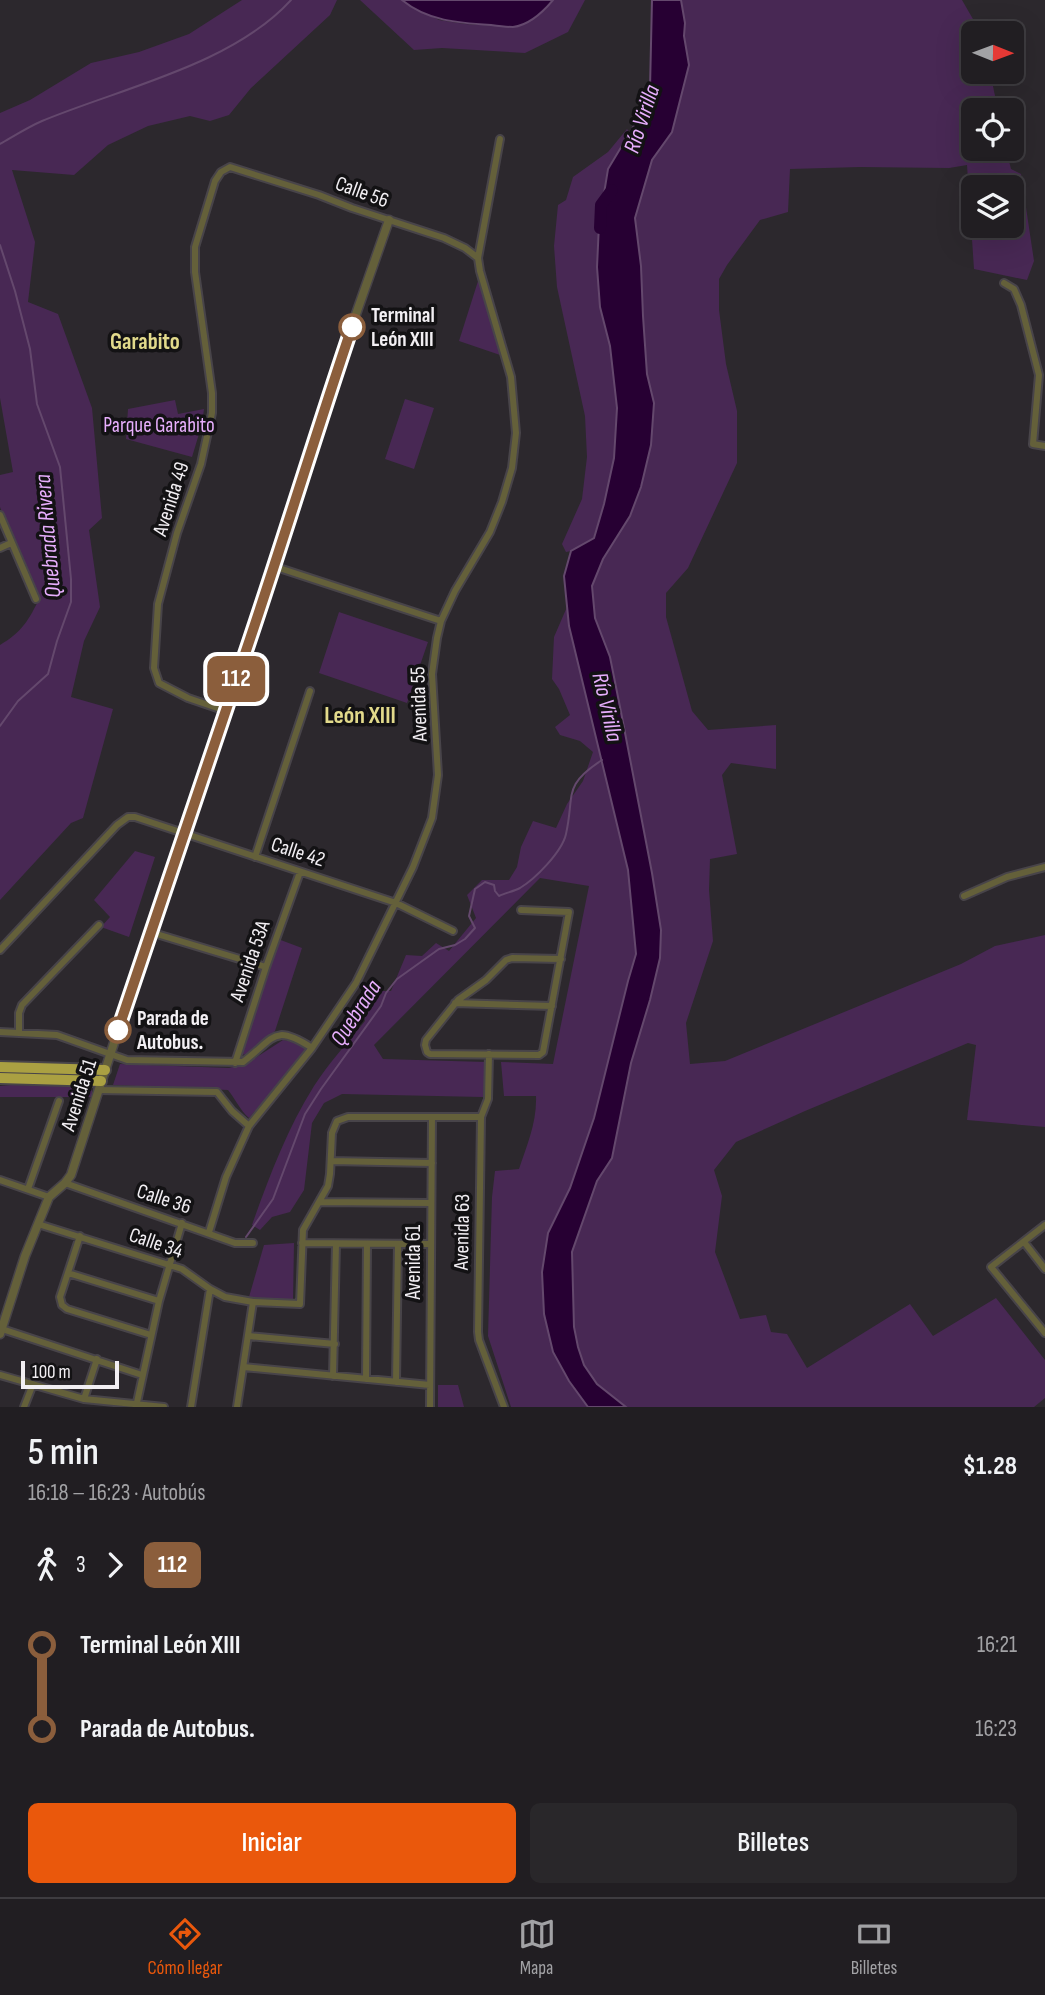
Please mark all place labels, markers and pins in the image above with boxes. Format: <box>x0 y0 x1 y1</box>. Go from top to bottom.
place label: Terminal León XIII <box>371 303 435 352</box>
marker: Terminal León XIII <box>339 314 365 340</box>
place label: Parada de Autobus. <box>136 1006 209 1055</box>
marker: Parada de Autobus. <box>105 1017 131 1043</box>

